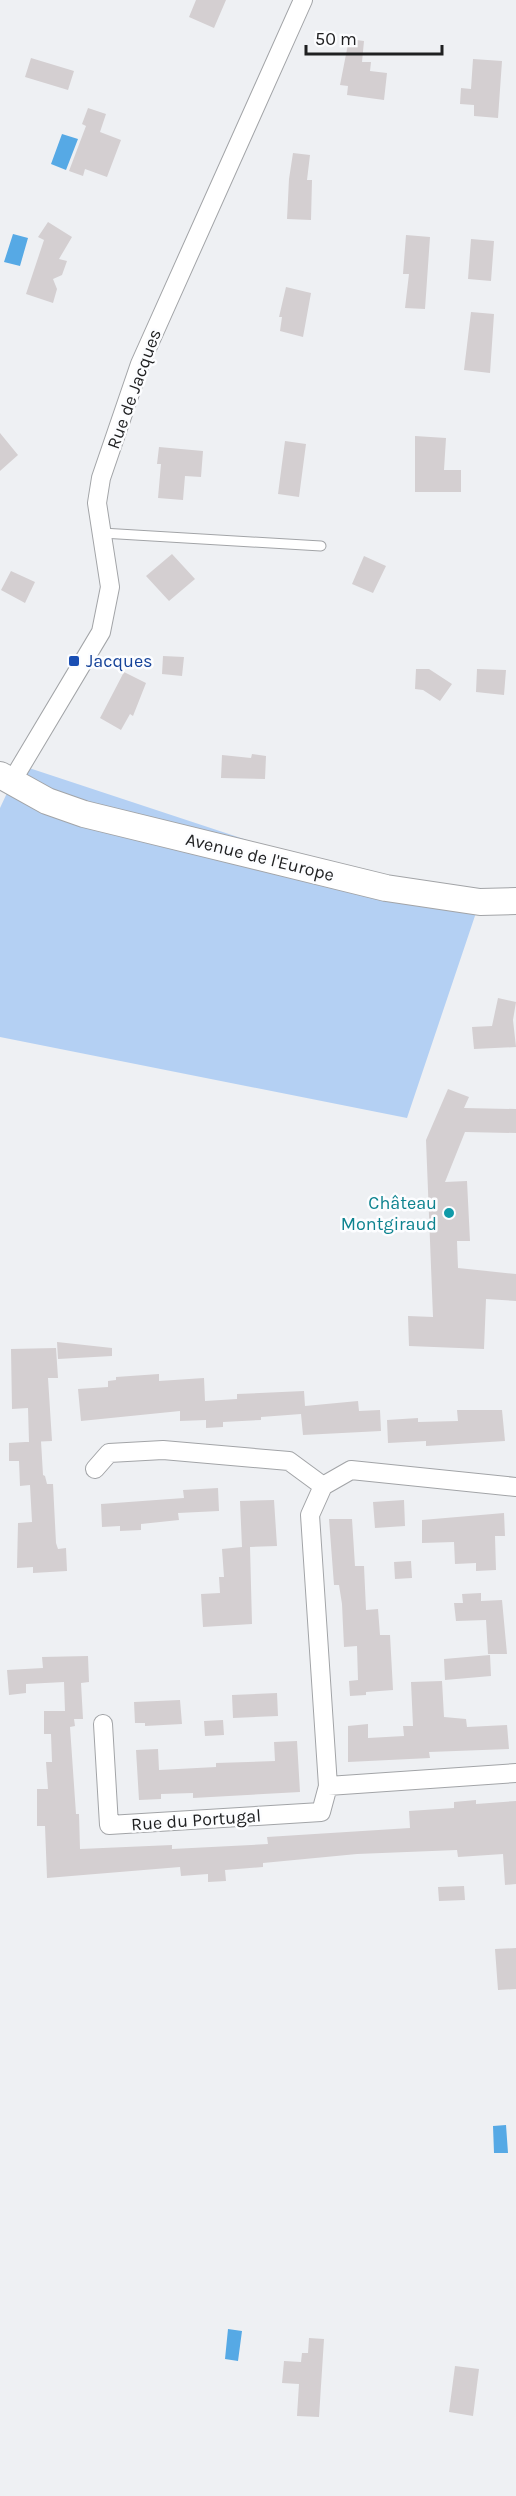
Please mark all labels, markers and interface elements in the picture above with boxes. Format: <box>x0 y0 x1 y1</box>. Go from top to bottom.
scale bar <box>306 18 442 56</box>
text: 50 m <box>315 28 357 50</box>
street label: Rue de Jacques <box>102 326 166 452</box>
place label: Jacques <box>86 650 153 672</box>
marker: Jacques <box>67 654 81 668</box>
street label: Avenue de l'Europe <box>183 828 337 886</box>
place label: Château Montgiraud <box>341 1192 437 1235</box>
marker: Château Montgiraud <box>442 1206 456 1220</box>
street label: Rue du Portugal <box>130 1804 262 1836</box>

